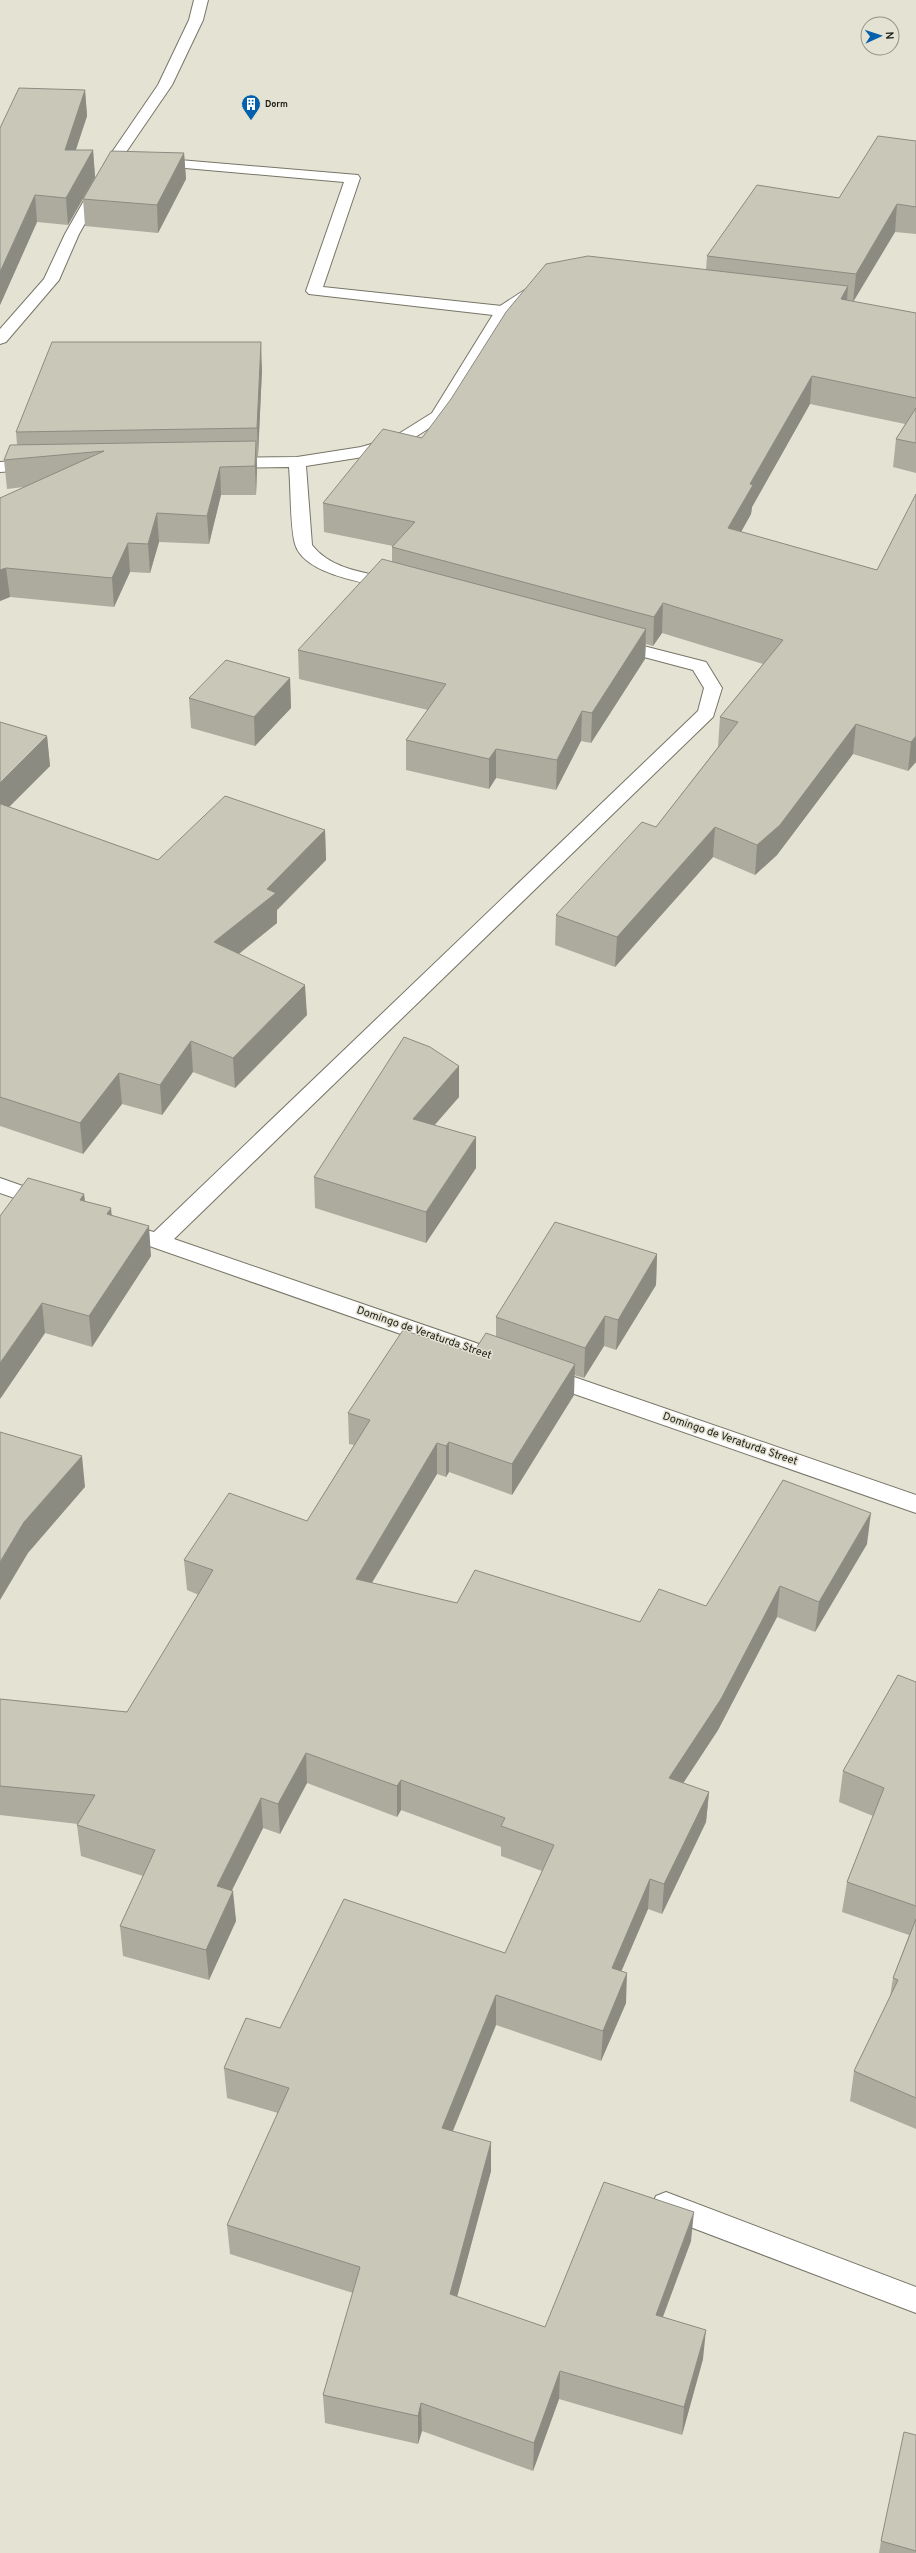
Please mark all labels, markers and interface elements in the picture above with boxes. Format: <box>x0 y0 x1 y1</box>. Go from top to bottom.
north arrow <box>860 16 900 56</box>
text: N <box>882 31 896 40</box>
building icon: Dorm <box>240 93 262 121</box>
place label: Dorm <box>265 99 288 110</box>
street label: Domingo de Veraturda Street <box>355 1303 493 1363</box>
street label: Domingo de Veraturda Street <box>661 1409 799 1469</box>

